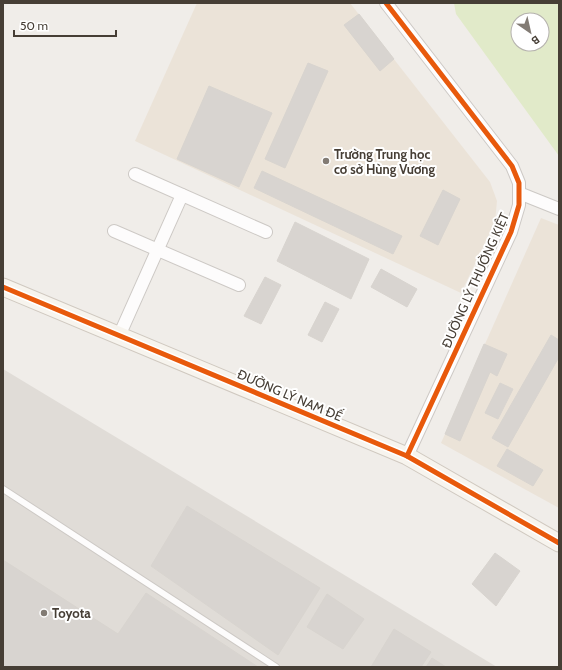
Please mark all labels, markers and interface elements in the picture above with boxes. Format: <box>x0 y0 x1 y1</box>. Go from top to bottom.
scale bar <box>14 12 116 38</box>
north arrow <box>510 12 550 52</box>
text: 50 m <box>20 18 48 33</box>
text: B <box>529 33 542 48</box>
place label: Trường Trung học cơ sở Hùng Vương <box>334 146 435 177</box>
marker: Trường Trung học cơ sở Hùng Vương <box>321 156 331 166</box>
street label: ĐƯỜNG LÝ THƯỜNG KIỆT <box>437 209 512 350</box>
street label: ĐƯỜNG LÝ NAM ĐẾ <box>235 365 346 425</box>
place label: Toyota <box>52 605 91 621</box>
marker: Toyota <box>39 608 49 618</box>

